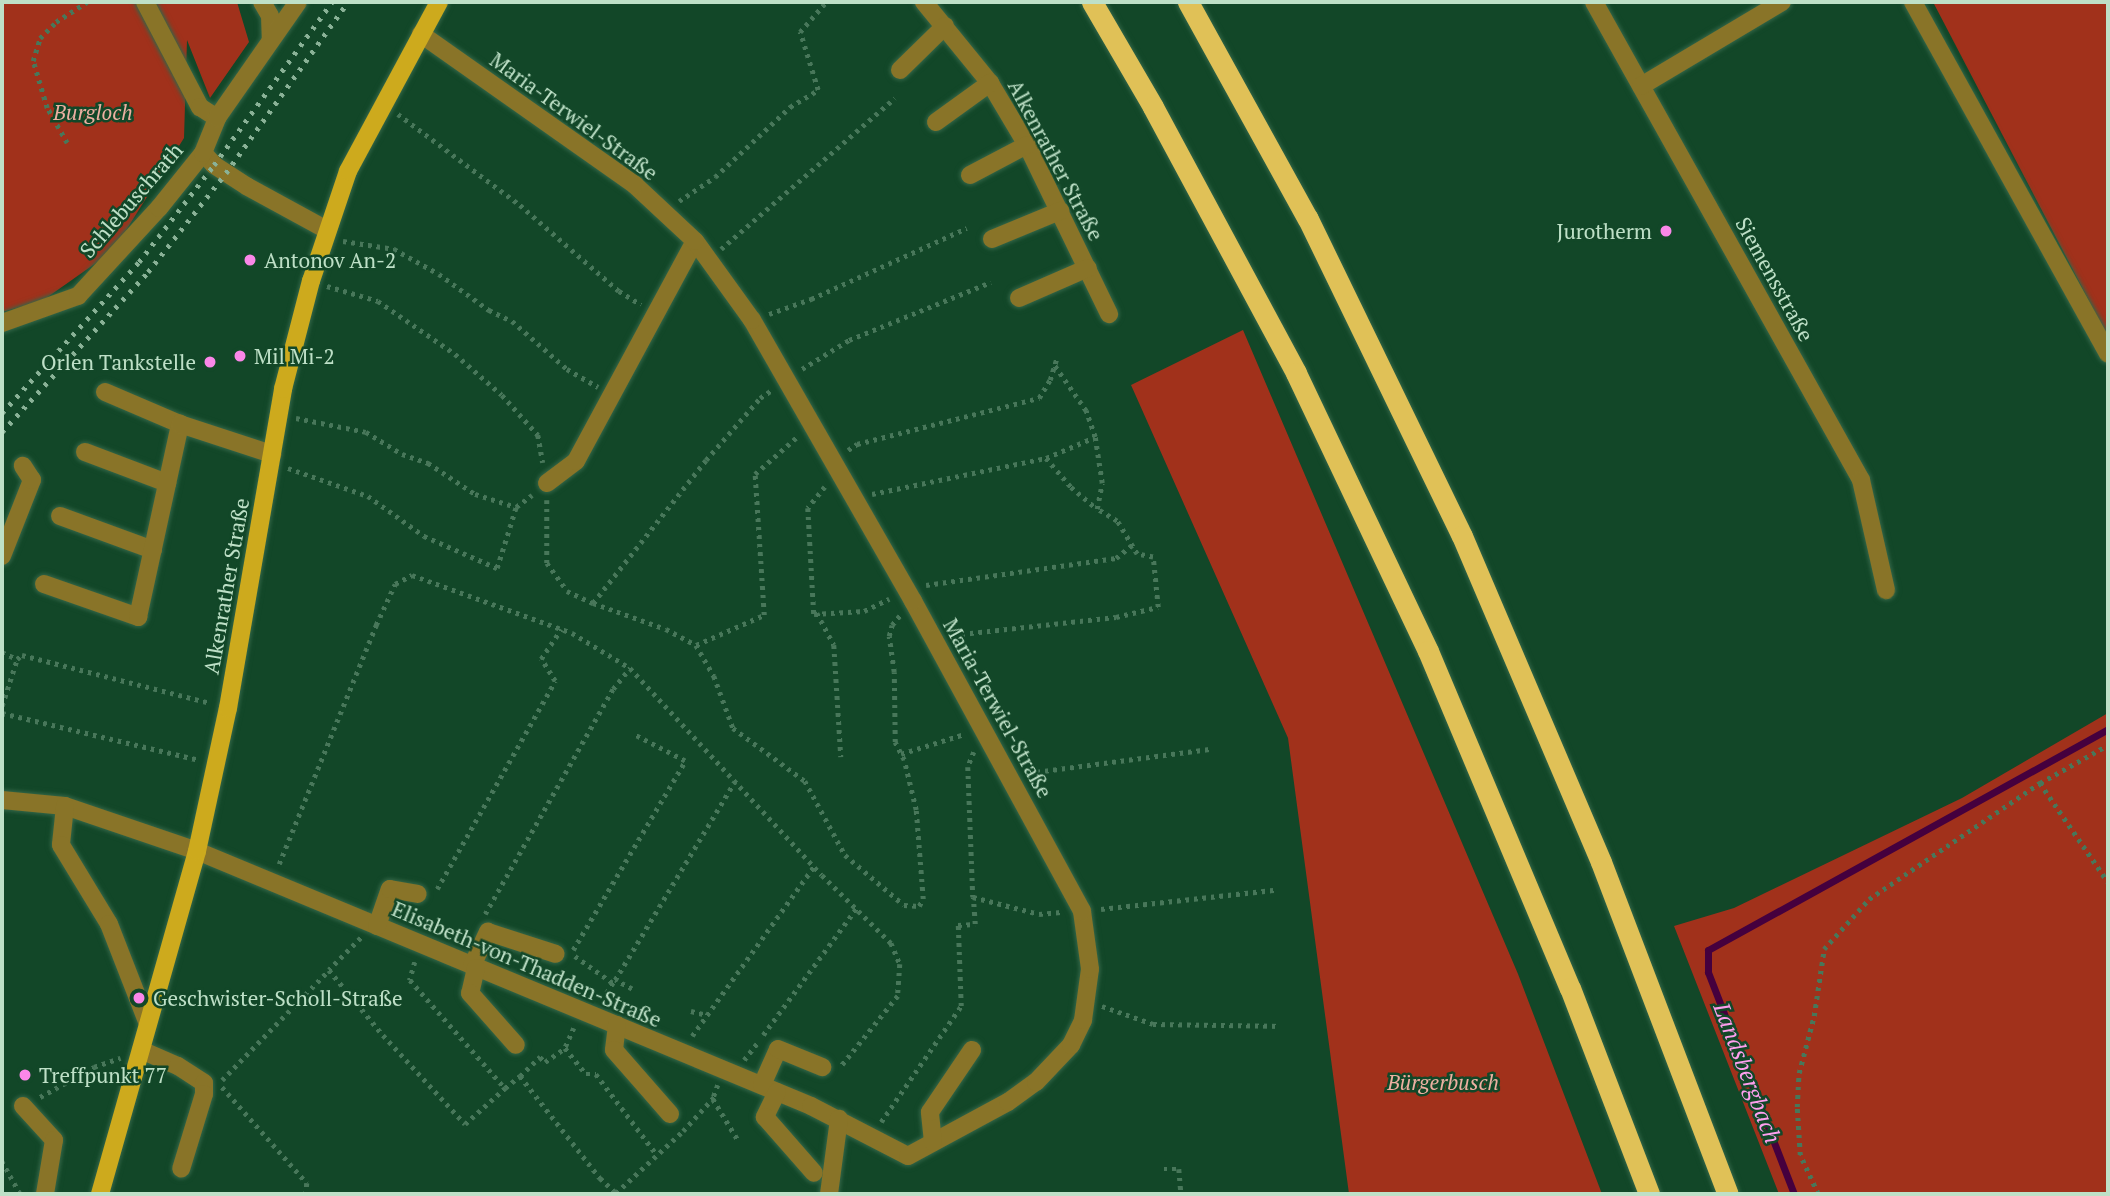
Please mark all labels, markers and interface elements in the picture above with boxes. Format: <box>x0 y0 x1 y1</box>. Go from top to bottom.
street label: Maria-Terwiel-Straße <box>485 47 663 185</box>
street label: Alkenrather Straße <box>1003 75 1109 245</box>
park label: Burgloch <box>53 99 133 125</box>
street label: Schlebuschrath <box>74 137 188 263</box>
street label: Siemensstraße <box>1731 213 1819 345</box>
place label: Jurotherm <box>1556 218 1652 244</box>
marker: Jurotherm <box>1658 223 1674 239</box>
place label: Antonov An-2 <box>264 247 397 273</box>
marker: Antonov An-2 <box>242 252 258 268</box>
place label: Mil Mi-2 <box>254 343 335 369</box>
marker: Mil Mi-2 <box>232 348 248 364</box>
place label: Orlen Tankstelle <box>41 349 196 375</box>
marker: Orlen Tankstelle <box>202 354 218 370</box>
street label: Alkenrather Straße <box>198 496 254 676</box>
street label: Maria-Terwiel-Straße <box>938 614 1058 802</box>
street label: Elisabeth-von-Thadden-Straße <box>389 896 665 1032</box>
place label: Geschwister-Scholl-Straße <box>153 985 403 1011</box>
marker: Geschwister-Scholl-Straße <box>131 990 147 1006</box>
water label: Landsbergbach <box>1707 999 1787 1147</box>
place label: Treffpunkt 77 <box>39 1062 167 1088</box>
marker: Treffpunkt 77 <box>17 1067 33 1083</box>
park label: Bürgerbusch <box>1387 1069 1499 1095</box>

